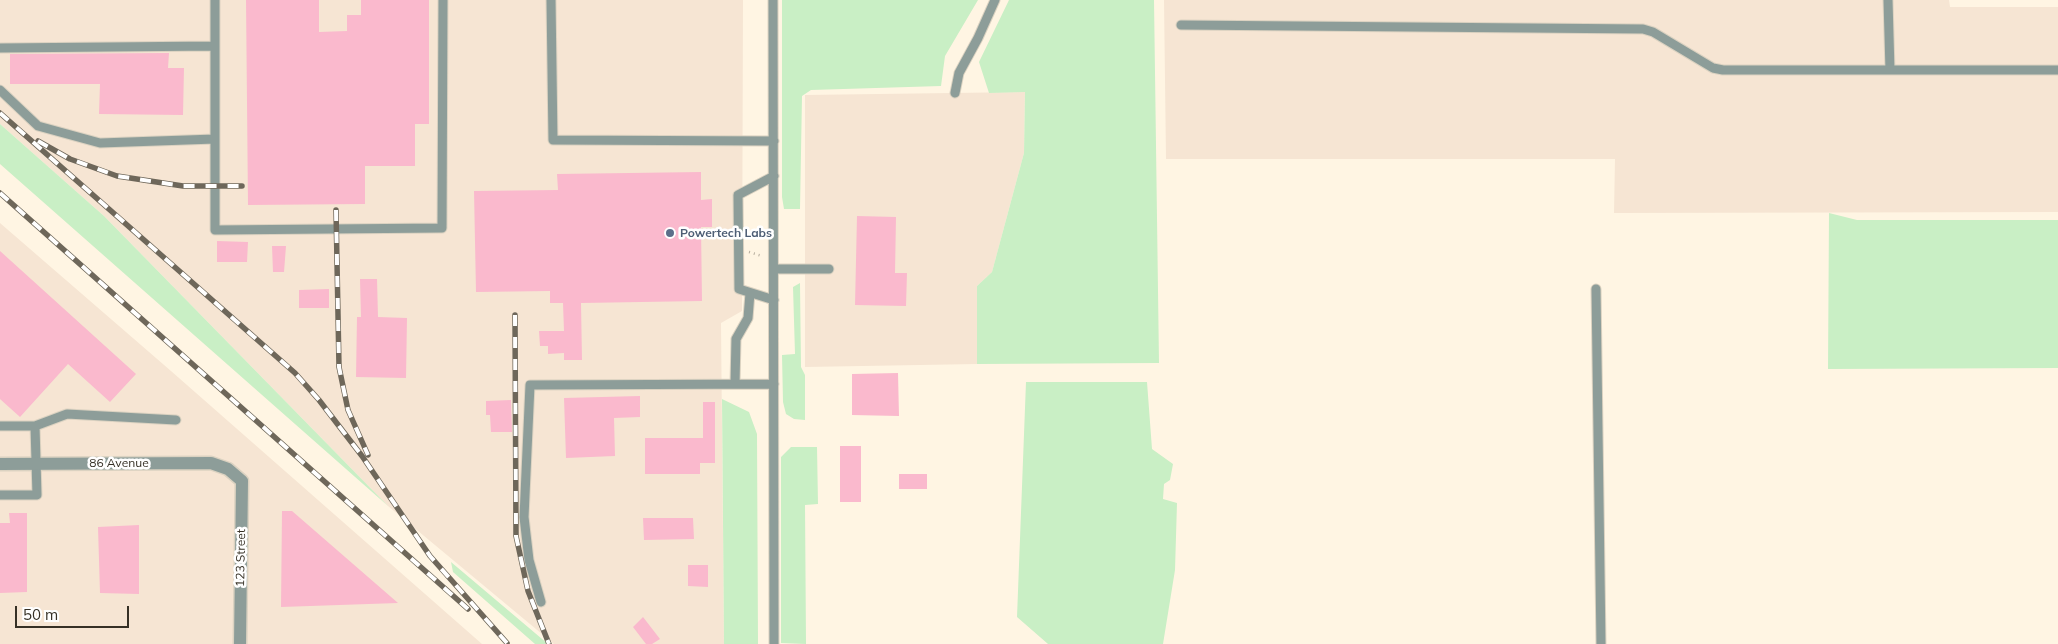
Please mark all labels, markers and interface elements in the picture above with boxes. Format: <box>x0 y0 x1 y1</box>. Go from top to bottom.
place label: Powertech Labs <box>680 226 772 240</box>
marker: Powertech Labs <box>664 227 676 239</box>
street label: 86 Avenue <box>89 456 149 470</box>
street label: 123 Street <box>233 529 249 587</box>
scale bar <box>18 596 131 628</box>
text: 50 m <box>23 605 58 624</box>

